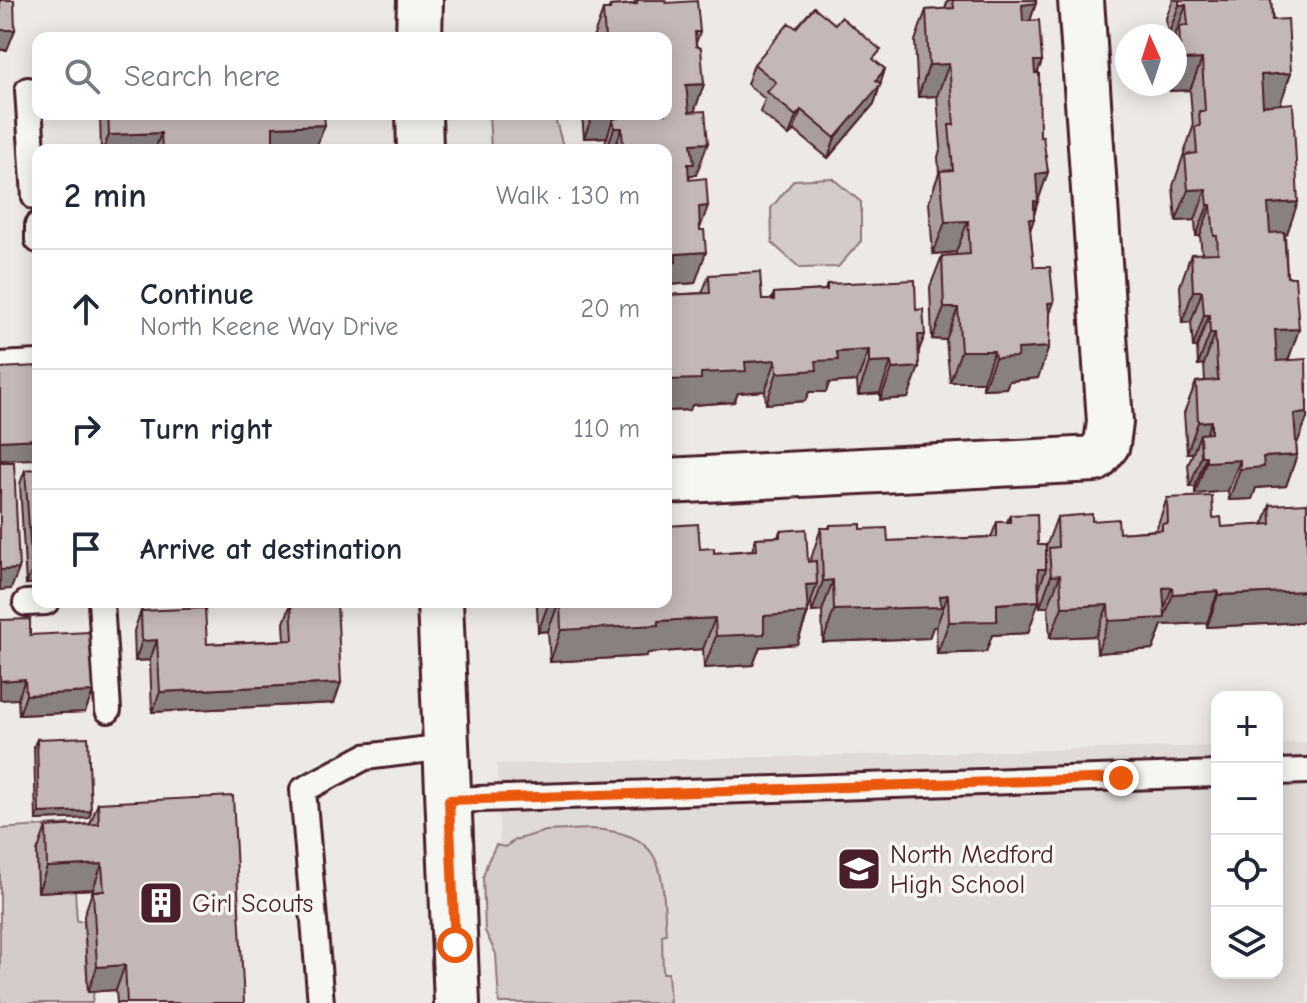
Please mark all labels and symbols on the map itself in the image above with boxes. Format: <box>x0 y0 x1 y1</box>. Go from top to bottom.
north arrow <box>1115 24 1187 96</box>
route end <box>1103 760 1139 796</box>
place label: North Medford High School <box>890 840 1054 900</box>
school or university icon: North Medford High School <box>835 845 883 893</box>
building icon: Girl Scouts <box>137 879 185 927</box>
place label: Girl Scouts <box>192 889 313 919</box>
route start <box>437 927 473 963</box>

